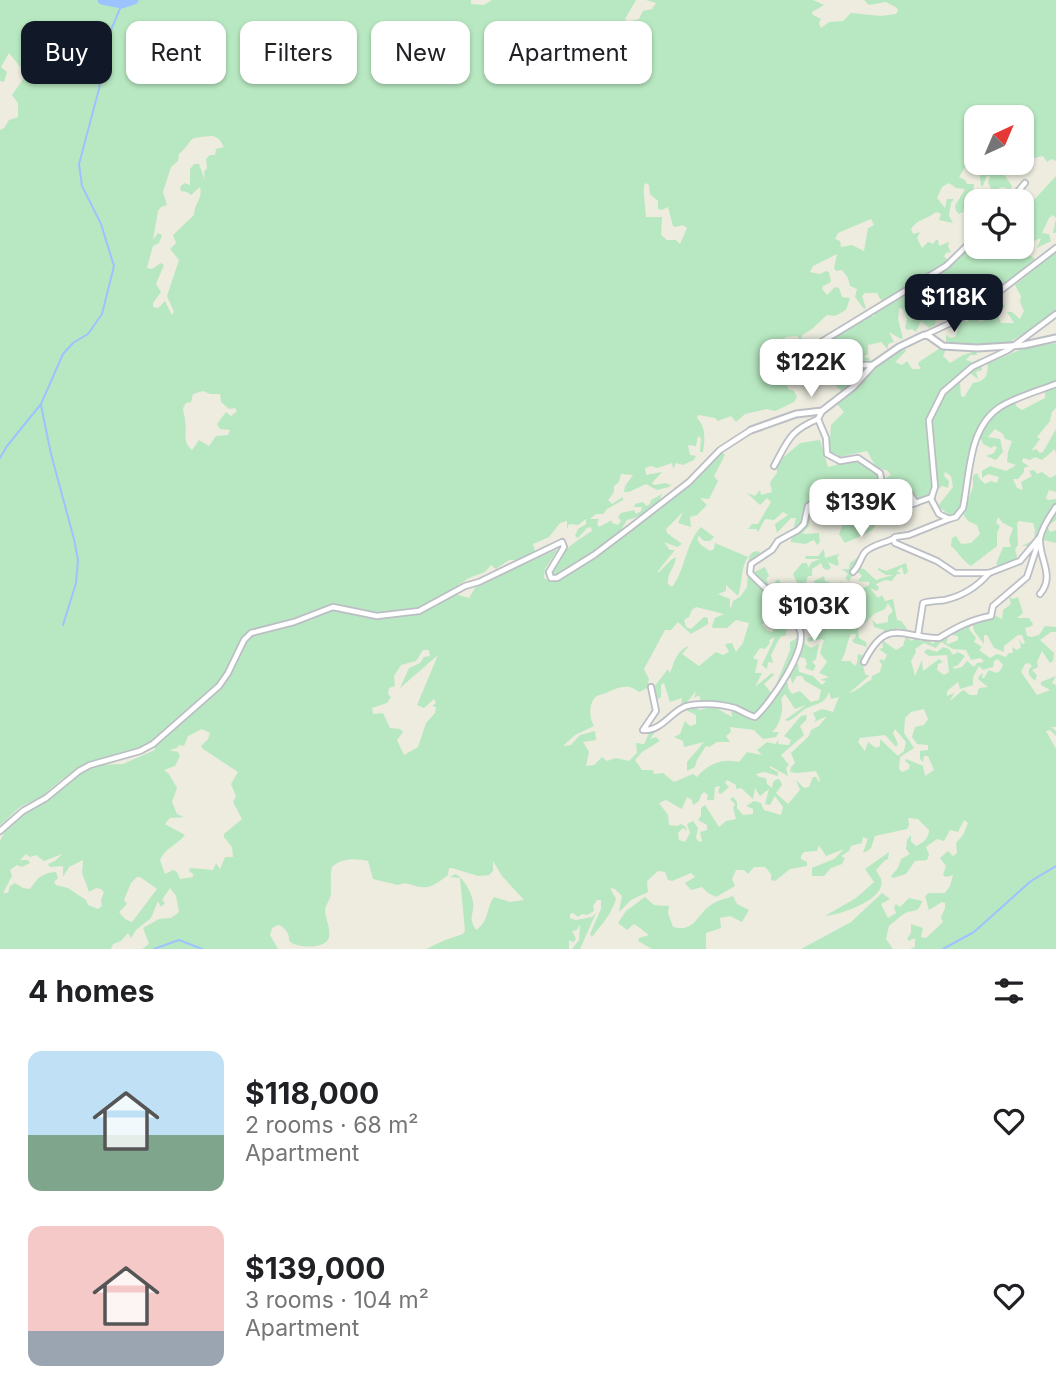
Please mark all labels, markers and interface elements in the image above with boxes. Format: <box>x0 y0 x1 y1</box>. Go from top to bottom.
chip: Buy <box>21 21 112 84</box>
chip: Rent <box>126 21 226 84</box>
chip: Filters <box>240 21 357 84</box>
chip: New <box>371 21 470 84</box>
chip: Apartment <box>484 21 652 84</box>
north arrow <box>964 105 1034 175</box>
map controls <box>964 105 1034 259</box>
button: locate <box>964 189 1034 259</box>
pin: $118K <box>905 274 1003 334</box>
text: $118K <box>921 283 987 311</box>
pin: $122K <box>762 340 860 399</box>
text: $122K <box>776 348 846 376</box>
pin: $139K <box>812 480 910 539</box>
text: $139K <box>825 488 897 516</box>
pin: $103K <box>765 584 863 643</box>
text: $103K <box>778 592 850 620</box>
icon: filters <box>990 972 1028 1010</box>
text: 4 homes <box>28 973 155 1009</box>
text: $118,000 <box>245 1075 379 1111</box>
icon: home <box>84 1079 168 1163</box>
icon: heart <box>990 1102 1028 1140</box>
text: 2 rooms · 68 m² <box>245 1111 418 1139</box>
text: Apartment <box>245 1139 359 1167</box>
text: $139,000 <box>245 1250 385 1286</box>
icon: home <box>84 1254 168 1338</box>
icon: heart <box>990 1277 1028 1315</box>
text: 3 rooms · 104 m² <box>245 1286 429 1314</box>
text: Apartment <box>245 1314 359 1342</box>

